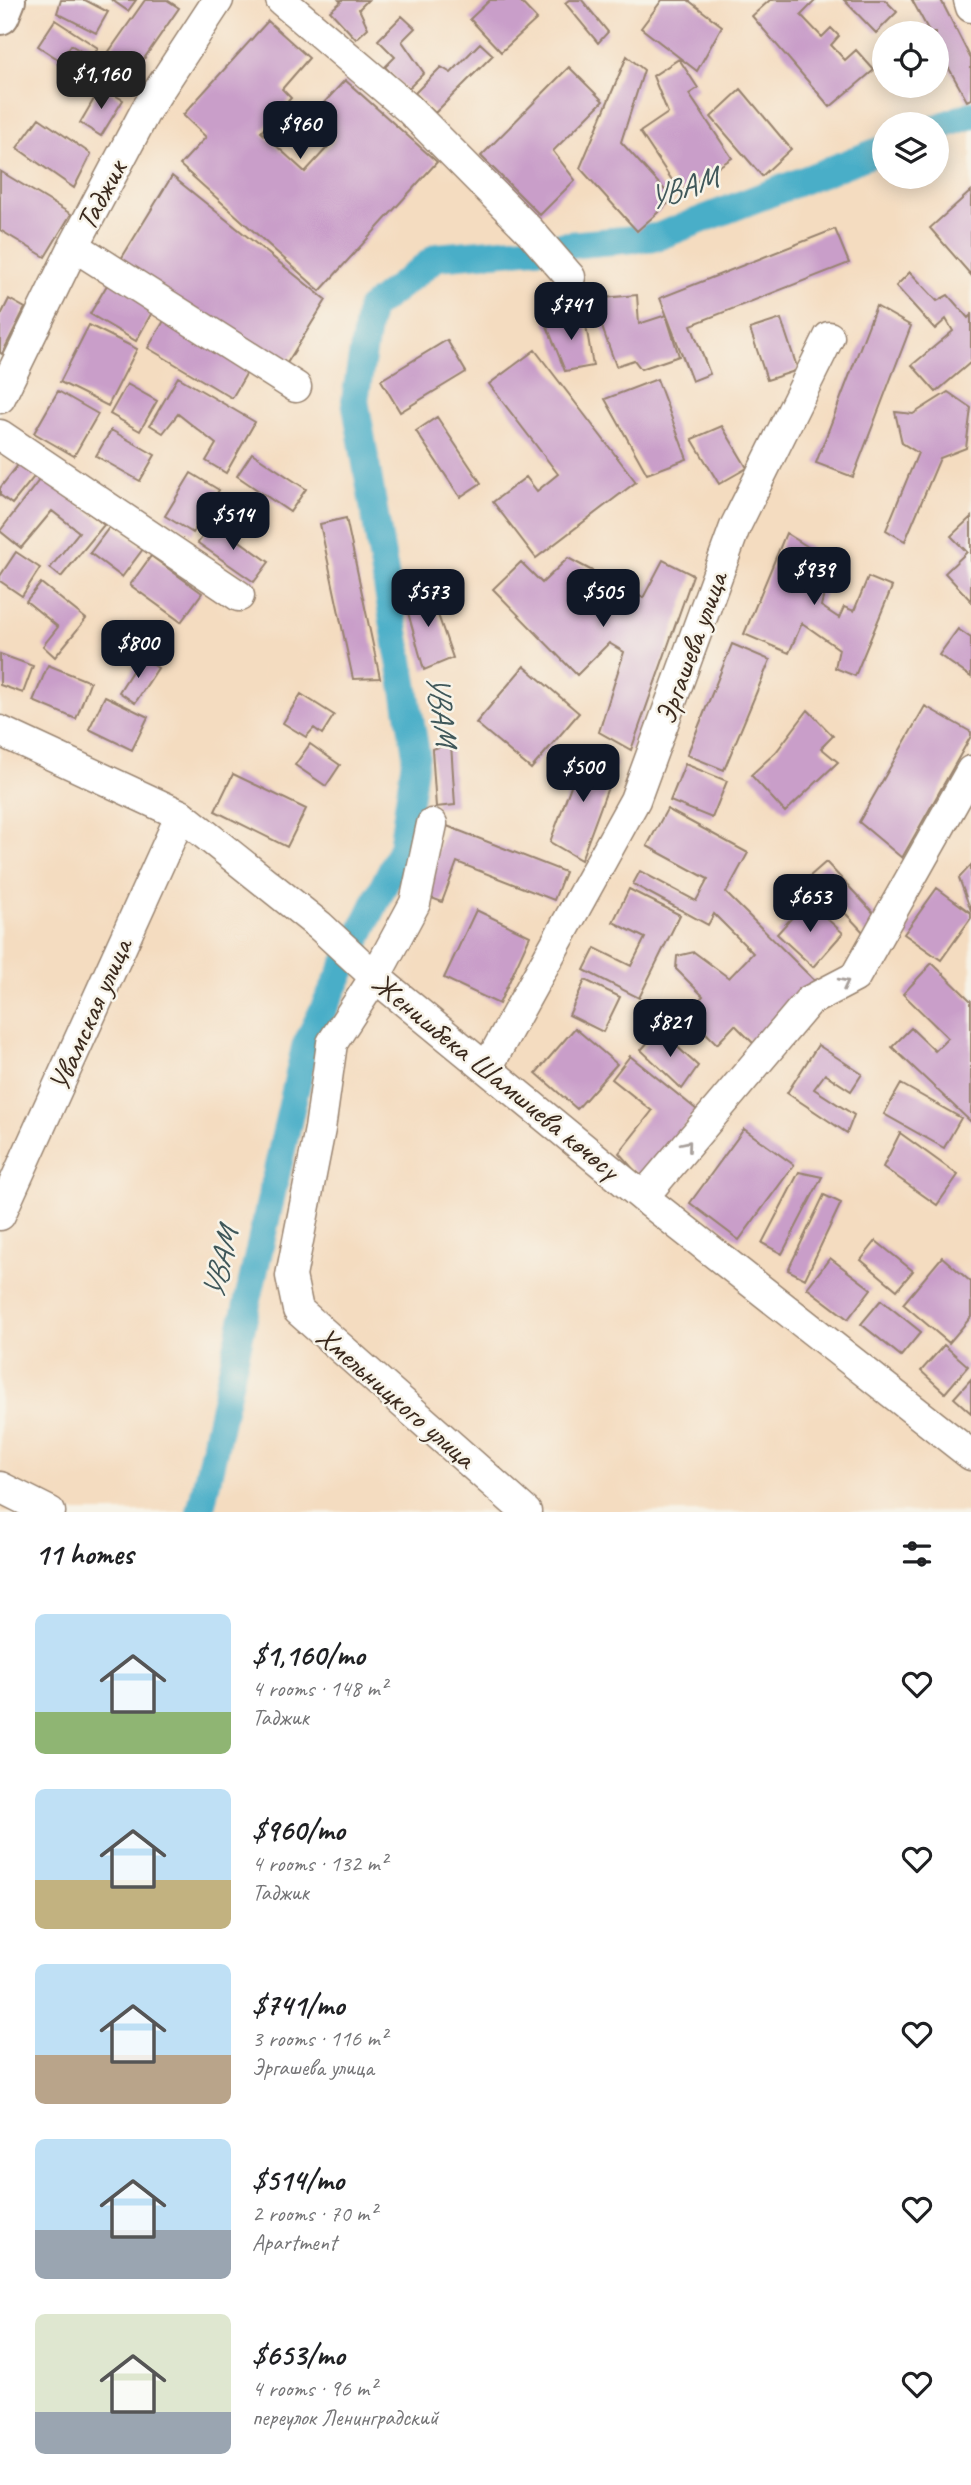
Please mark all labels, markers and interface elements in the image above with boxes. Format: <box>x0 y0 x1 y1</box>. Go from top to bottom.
map controls <box>872 21 949 189</box>
button: locate <box>872 21 949 98</box>
pin: $1,160 <box>44 52 158 111</box>
text: $1,160 <box>73 59 129 88</box>
pin: $960 <box>259 102 341 161</box>
text: $960 <box>279 109 321 138</box>
button: layers <box>872 112 949 189</box>
street label: Таджик <box>67 151 136 237</box>
water label: УВАМ <box>642 155 729 219</box>
pin: $741 <box>530 282 612 342</box>
text: $741 <box>550 290 592 319</box>
pin: $514 <box>192 492 274 552</box>
text: $514 <box>212 500 254 529</box>
pin: $939 <box>773 548 855 607</box>
text: $939 <box>794 555 834 584</box>
street label: Эргашева улица <box>646 564 737 729</box>
pin: $573 <box>387 570 469 629</box>
pin: $505 <box>562 570 644 629</box>
text: $573 <box>408 577 448 606</box>
text: $505 <box>583 577 623 606</box>
pin: $800 <box>97 620 179 680</box>
text: $800 <box>117 628 159 657</box>
water label: УВАМ <box>417 671 468 754</box>
pin: $500 <box>542 744 624 804</box>
text: $500 <box>562 752 604 781</box>
pin: $653 <box>769 874 851 934</box>
text: $653 <box>789 882 831 911</box>
street label: Увамская улица <box>40 930 142 1097</box>
street label: Женишбека Шамшиева көчөсү <box>364 964 630 1190</box>
one-way arrow <box>836 977 849 991</box>
pin: $821 <box>629 1000 711 1059</box>
text: $821 <box>649 1007 691 1036</box>
one-way arrow <box>679 1140 691 1153</box>
water label: УВАМ <box>192 1218 250 1303</box>
street label: Хмельницкого улица <box>309 1318 485 1478</box>
text: 11 homes <box>35 1535 133 1573</box>
icon: filters <box>898 1535 936 1573</box>
text: $1,160/mo <box>252 1636 365 1674</box>
icon: home <box>91 1642 175 1726</box>
icon: heart <box>898 1665 936 1703</box>
text: 4 rooms · 148 m² <box>252 1674 387 1703</box>
text: Таджик <box>252 1703 309 1732</box>
text: $960/mo <box>252 1811 345 1849</box>
icon: home <box>91 1817 175 1901</box>
icon: heart <box>898 1840 936 1878</box>
text: 4 rooms · 132 m² <box>252 1849 387 1878</box>
text: Таджик <box>252 1878 309 1907</box>
text: $741/mo <box>252 1986 344 2024</box>
icon: home <box>91 1992 175 2076</box>
icon: heart <box>898 2015 936 2053</box>
text: 3 rooms · 116 m² <box>252 2024 387 2053</box>
text: Эргашева улица <box>252 2053 374 2082</box>
text: $514/mo <box>252 2161 344 2199</box>
icon: home <box>91 2167 175 2251</box>
icon: heart <box>898 2190 936 2228</box>
text: 2 rooms · 70 m² <box>252 2199 376 2228</box>
text: Apartment <box>252 2228 337 2257</box>
text: $653/mo <box>252 2336 345 2374</box>
icon: home <box>91 2342 175 2426</box>
icon: heart <box>898 2365 936 2403</box>
text: 4 rooms · 96 m² <box>252 2374 376 2403</box>
text: переулок Ленинградский <box>252 2403 438 2432</box>

